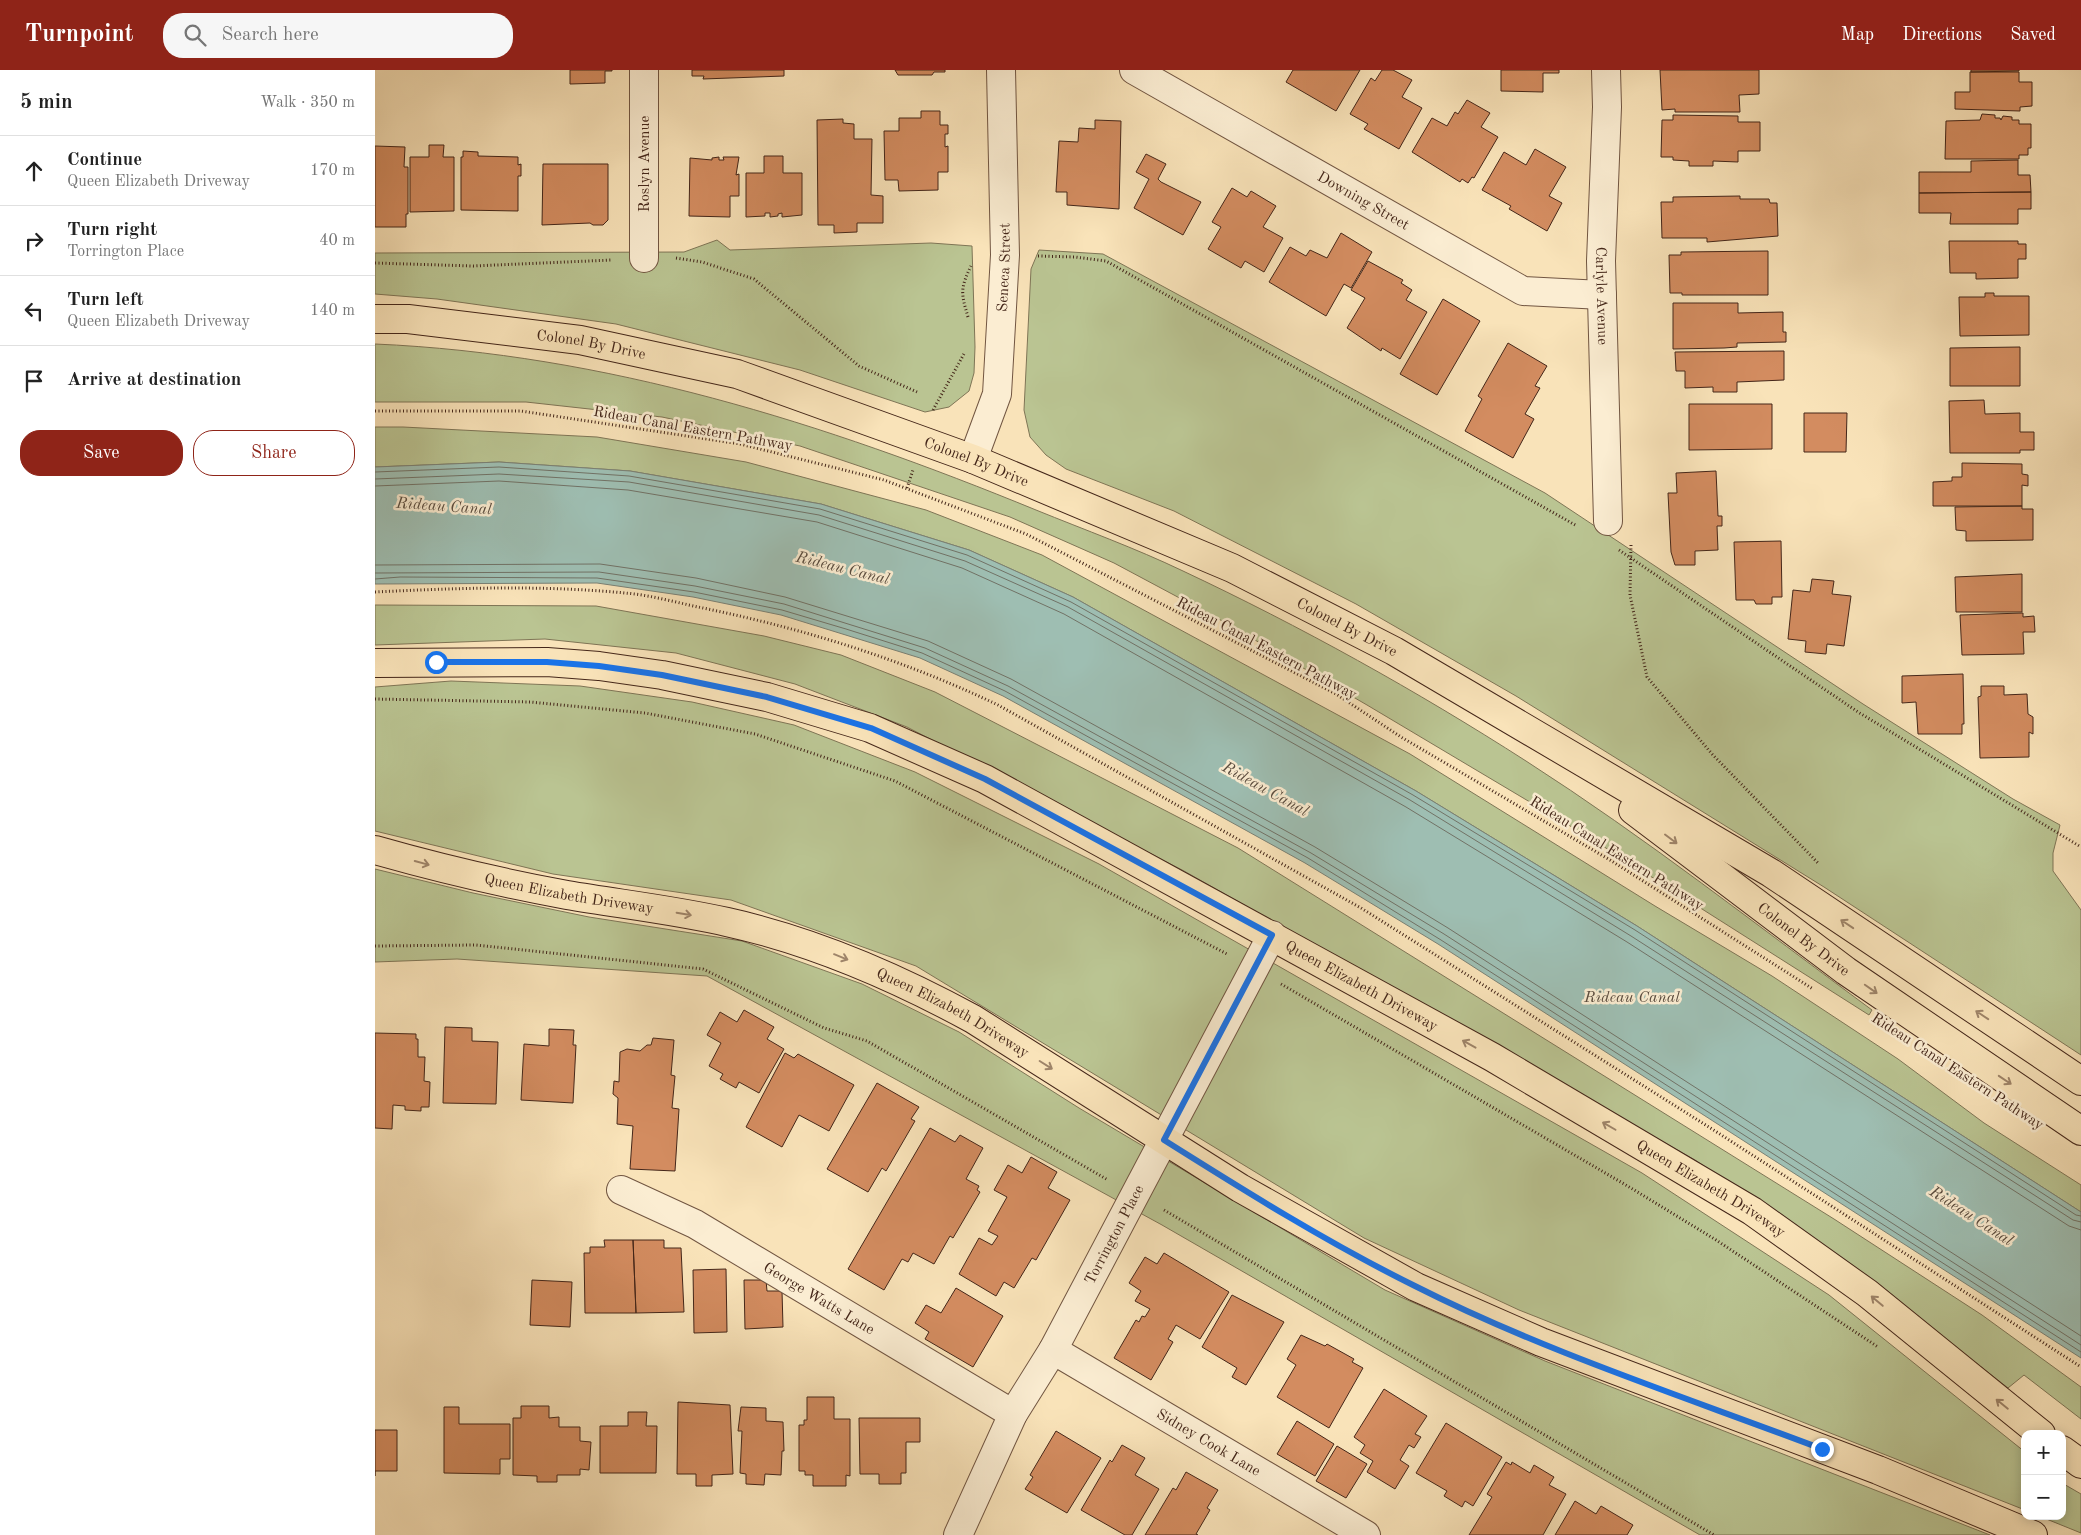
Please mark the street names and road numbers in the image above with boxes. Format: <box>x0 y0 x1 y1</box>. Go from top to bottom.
street label: Roslyn Avenue <box>638 116 653 212</box>
street label: Downing Street <box>1314 170 1411 234</box>
street label: Seneca Street <box>996 223 1014 313</box>
street label: Carlyle Avenue <box>1592 246 1609 345</box>
street label: Colonel By Drive <box>536 329 647 363</box>
street label: Rideau Canal Eastern Pathway <box>592 405 793 454</box>
street label: Colonel By Drive <box>922 436 1030 490</box>
street label: Rideau Canal Eastern Pathway <box>1174 595 1359 703</box>
street label: Colonel By Drive <box>1294 596 1399 660</box>
street label: Rideau Canal Eastern Pathway <box>1527 794 1706 914</box>
street label: Queen Elizabeth Driveway <box>483 872 655 917</box>
street label: Colonel By Drive <box>1754 901 1852 980</box>
street label: Queen Elizabeth Driveway <box>1282 939 1440 1035</box>
street label: Queen Elizabeth Driveway <box>874 966 1031 1061</box>
street label: Rideau Canal Eastern Pathway <box>1868 1011 2046 1134</box>
street label: Queen Elizabeth Driveway <box>1633 1138 1787 1241</box>
street label: Torrington Place <box>1083 1183 1148 1287</box>
street label: George Watts Lane <box>760 1261 877 1338</box>
street label: Sidney Cook Lane <box>1154 1407 1263 1480</box>

